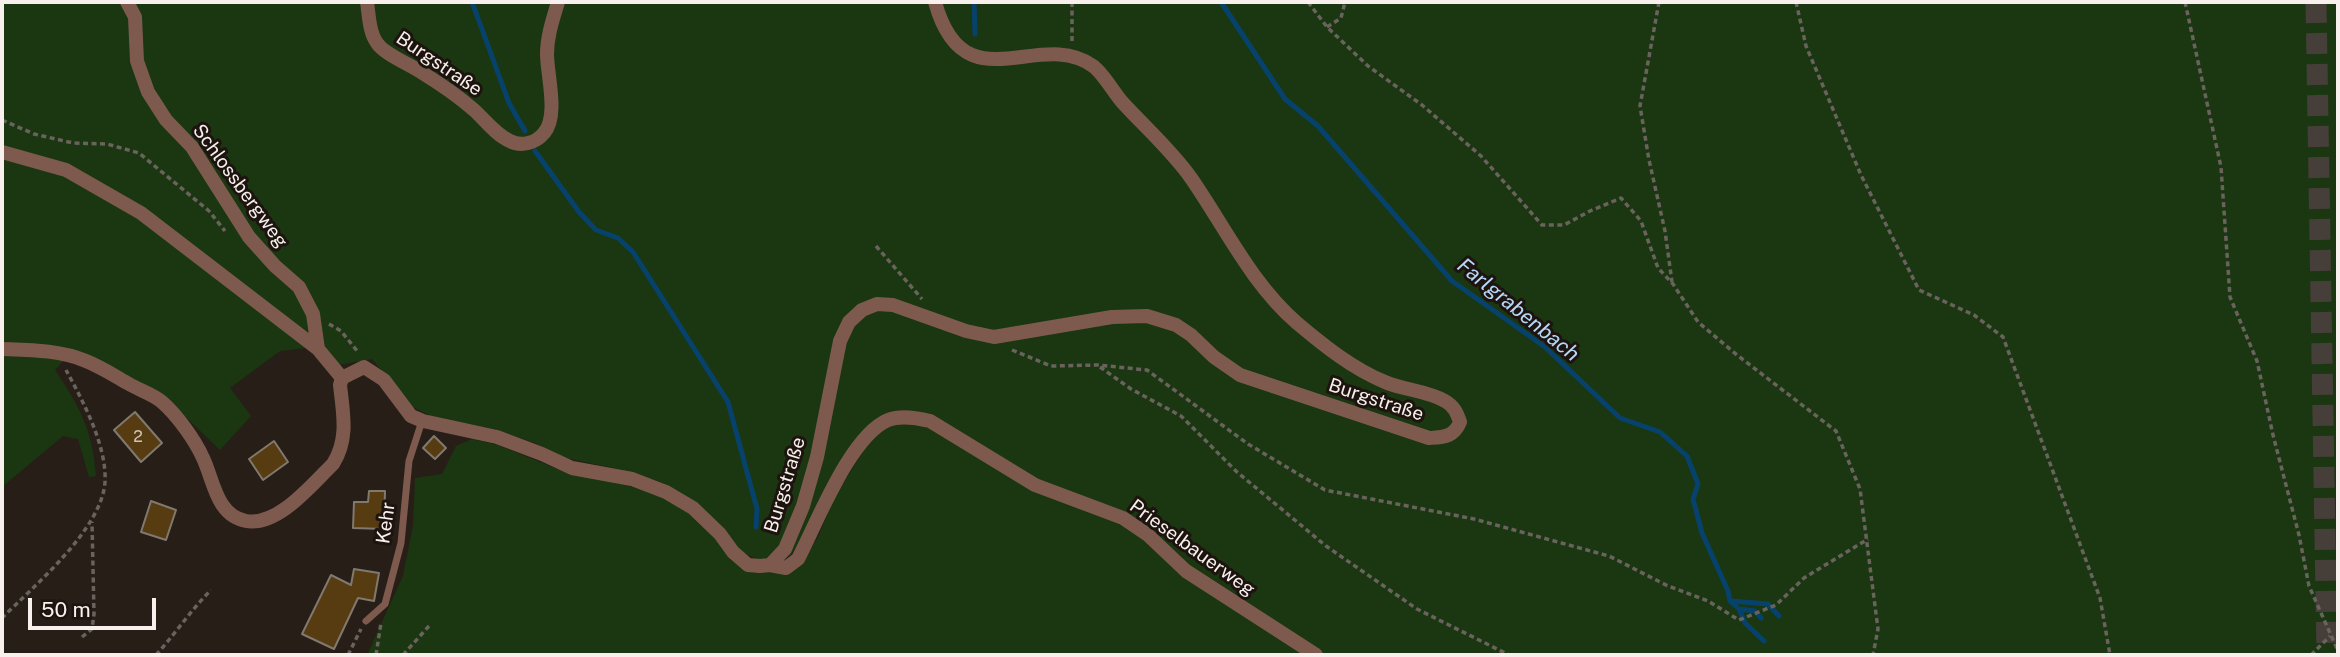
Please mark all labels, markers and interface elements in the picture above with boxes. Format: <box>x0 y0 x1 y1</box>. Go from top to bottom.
street label: Burgstraße <box>392 27 486 101</box>
street label: Schlossbergweg <box>188 120 292 252</box>
water label: Farlgrabenbach <box>1452 253 1584 367</box>
street label: Burgstraße <box>1325 374 1427 426</box>
house number: 2 <box>133 427 143 447</box>
street label: Burgstraße <box>760 434 810 536</box>
street label: Prieselbauerweg <box>1125 495 1259 601</box>
street label: Kehr <box>372 501 400 545</box>
scale bar <box>32 584 159 628</box>
text: 50 m <box>41 597 91 622</box>

